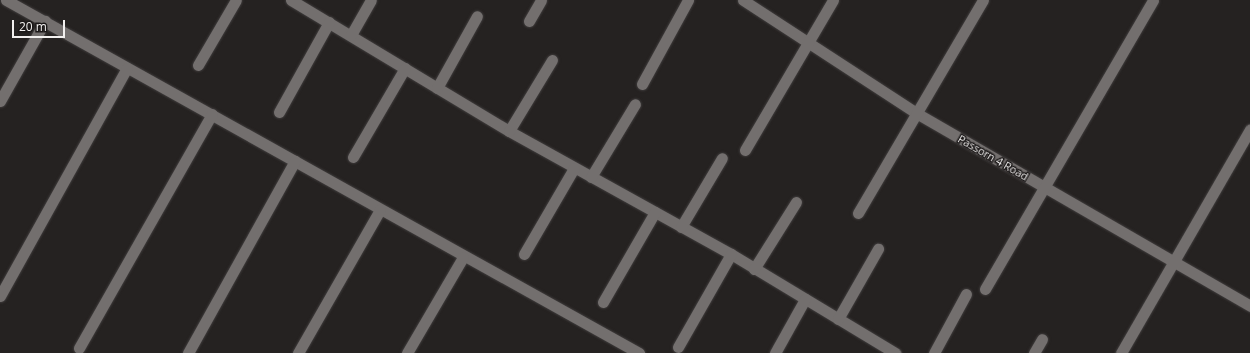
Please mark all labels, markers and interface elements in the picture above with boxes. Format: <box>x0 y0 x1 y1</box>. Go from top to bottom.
scale bar <box>14 12 67 38</box>
text: 20 m <box>19 18 47 35</box>
street label: Passorn 4 Road <box>955 132 1031 184</box>

